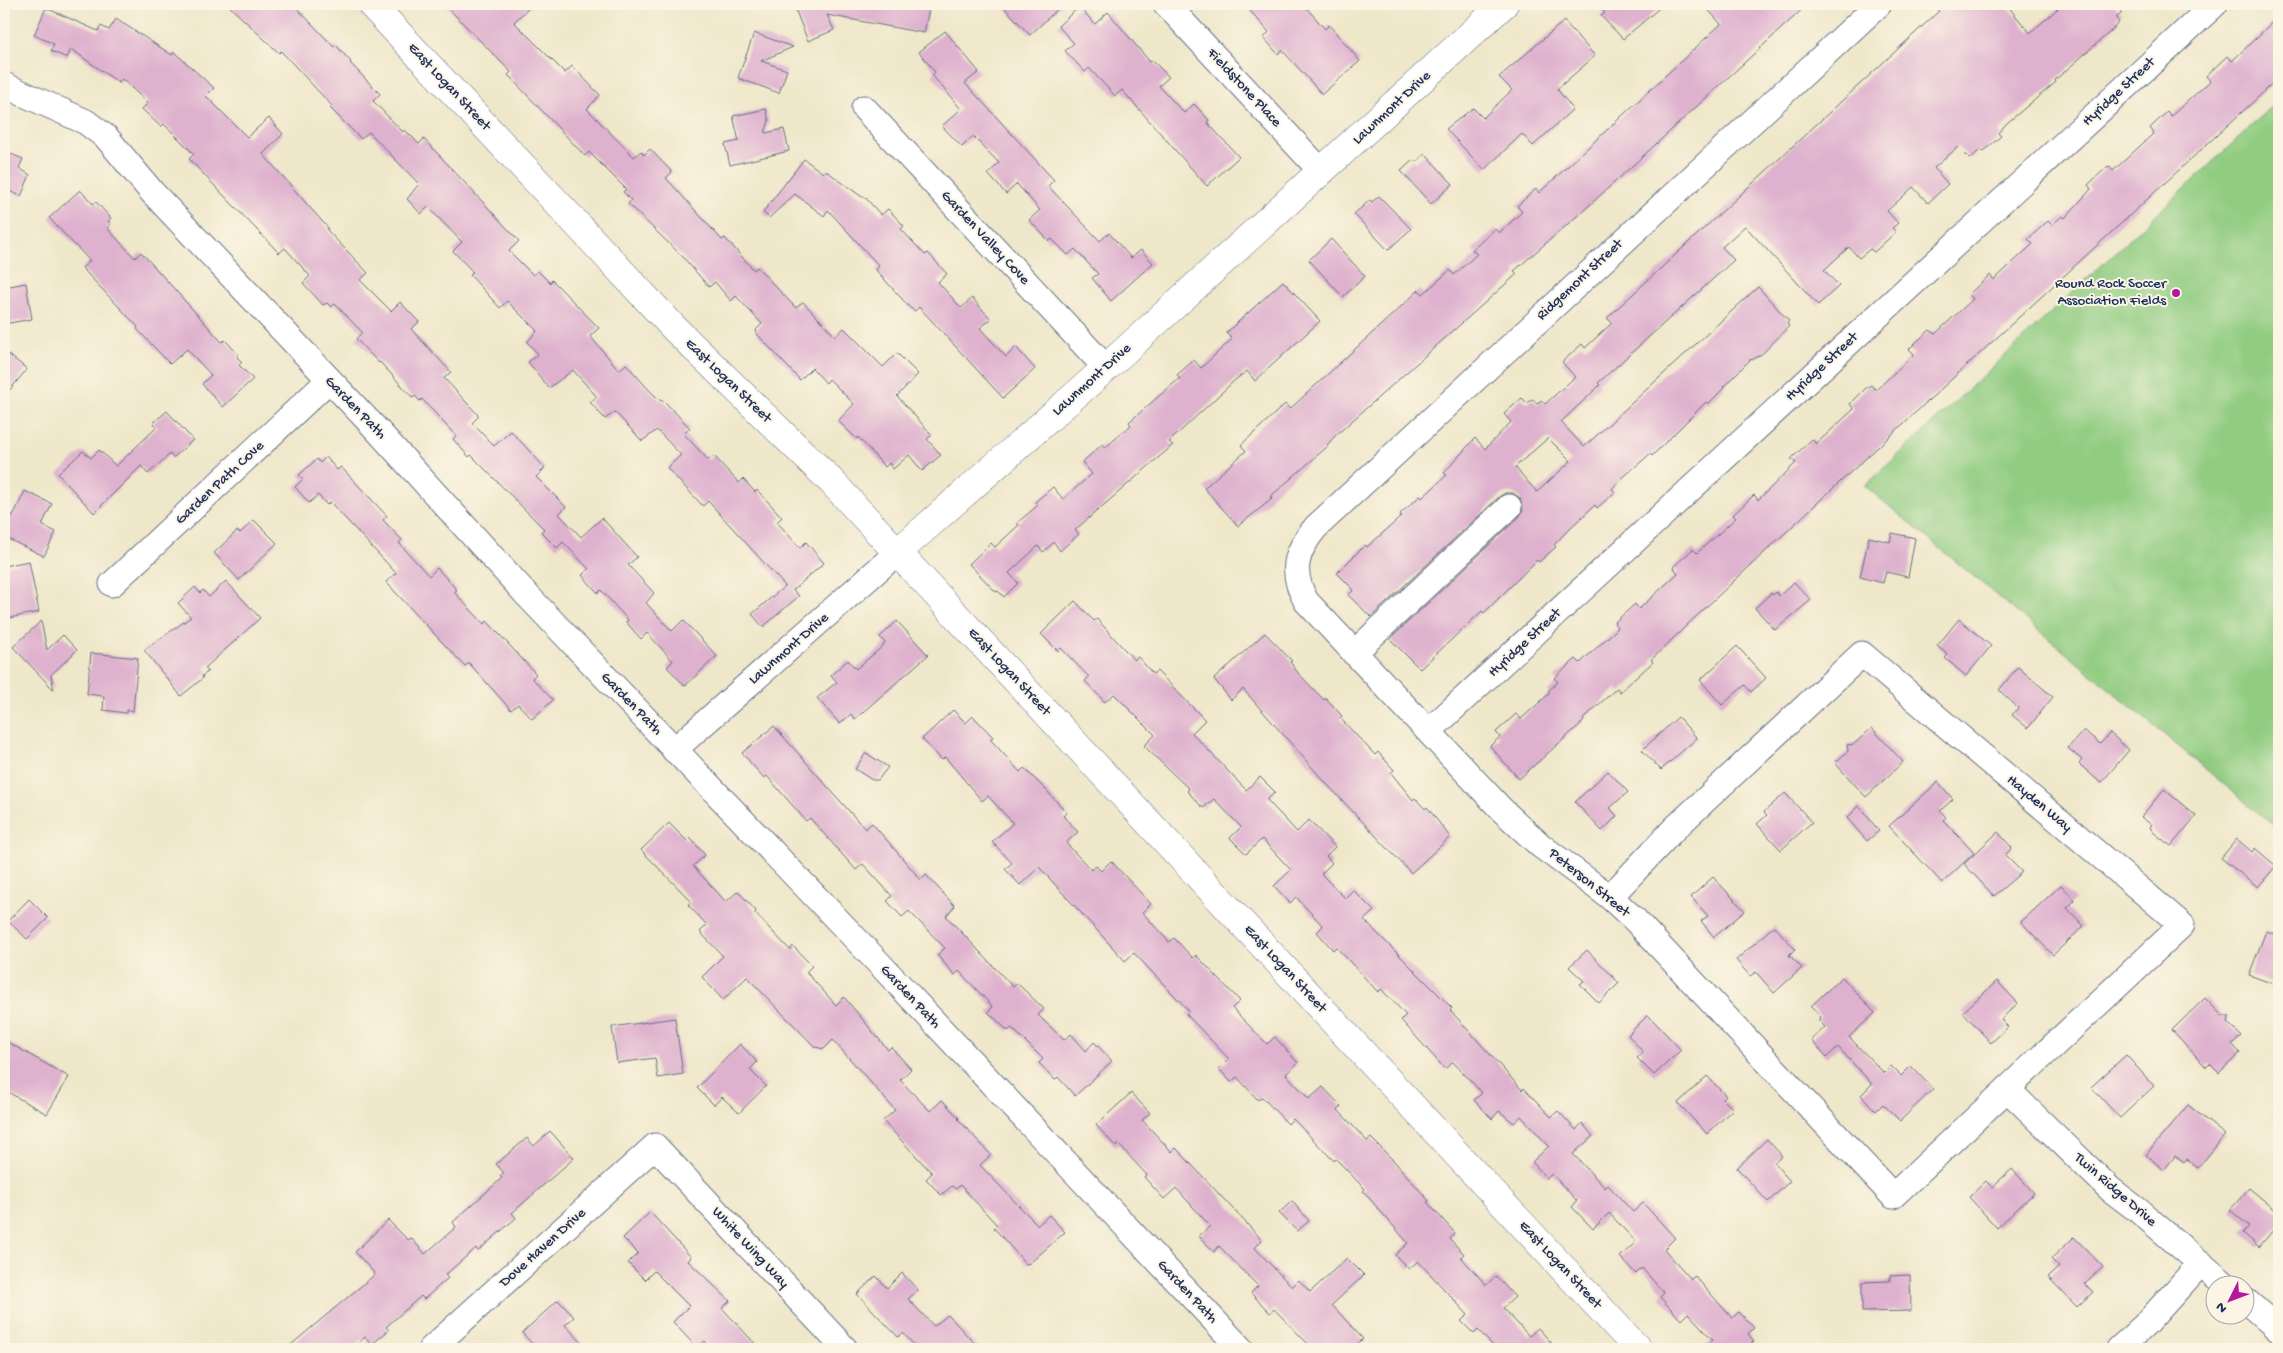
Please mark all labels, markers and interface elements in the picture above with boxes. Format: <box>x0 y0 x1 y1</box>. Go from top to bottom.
street label: East Logan Street <box>404 39 496 136</box>
street label: Fieldstone Place <box>1202 44 1285 131</box>
street label: Hyridge Street <box>2079 52 2161 130</box>
street label: Lawnmont Drive <box>1349 67 1435 149</box>
street label: Garden Valley Cove <box>937 187 1034 289</box>
street label: Ridgemont Street <box>1533 234 1628 325</box>
place label: Round Rock Soccer Association Fields <box>2055 275 2168 310</box>
marker: Round Rock Soccer Association Fields <box>2170 287 2182 299</box>
street label: Hyridge Street <box>1782 327 1864 405</box>
street label: East Logan Street <box>681 335 776 428</box>
street label: Lawnmont Drive <box>1049 340 1136 420</box>
street label: Garden Path <box>320 373 390 443</box>
street label: Garden Path Cove <box>172 437 268 529</box>
street label: Hyridge Street <box>1485 603 1567 681</box>
street label: Lawnmont Drive <box>745 609 833 689</box>
street label: East Logan Street <box>964 624 1056 721</box>
street label: Garden Path <box>596 669 666 739</box>
street label: Hayden Way <box>2003 771 2076 837</box>
street label: Peterson Street <box>1544 844 1635 922</box>
street label: East Logan Street <box>1240 921 1332 1018</box>
street label: Garden Path <box>876 961 944 1033</box>
street label: Twin Ridge Drive <box>2069 1149 2160 1231</box>
street label: White Wing Way <box>708 1203 793 1293</box>
street label: Dove Haven Drive <box>495 1204 590 1292</box>
street label: East Logan Street <box>1515 1217 1607 1314</box>
street label: Garden Path <box>1153 1256 1221 1328</box>
north arrow <box>2206 1276 2256 1326</box>
text: N <box>2213 1298 2232 1316</box>

